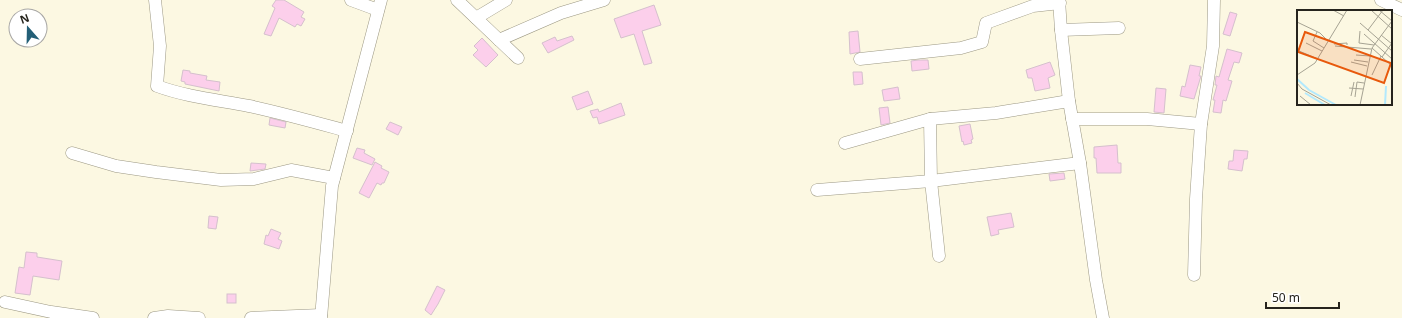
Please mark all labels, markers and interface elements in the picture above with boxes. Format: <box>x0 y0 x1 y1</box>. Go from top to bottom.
north arrow <box>8 8 48 48</box>
text: N <box>18 10 31 27</box>
inset map <box>1297 10 1392 105</box>
scale bar <box>1266 284 1339 310</box>
text: 50 m <box>1272 289 1300 306</box>

